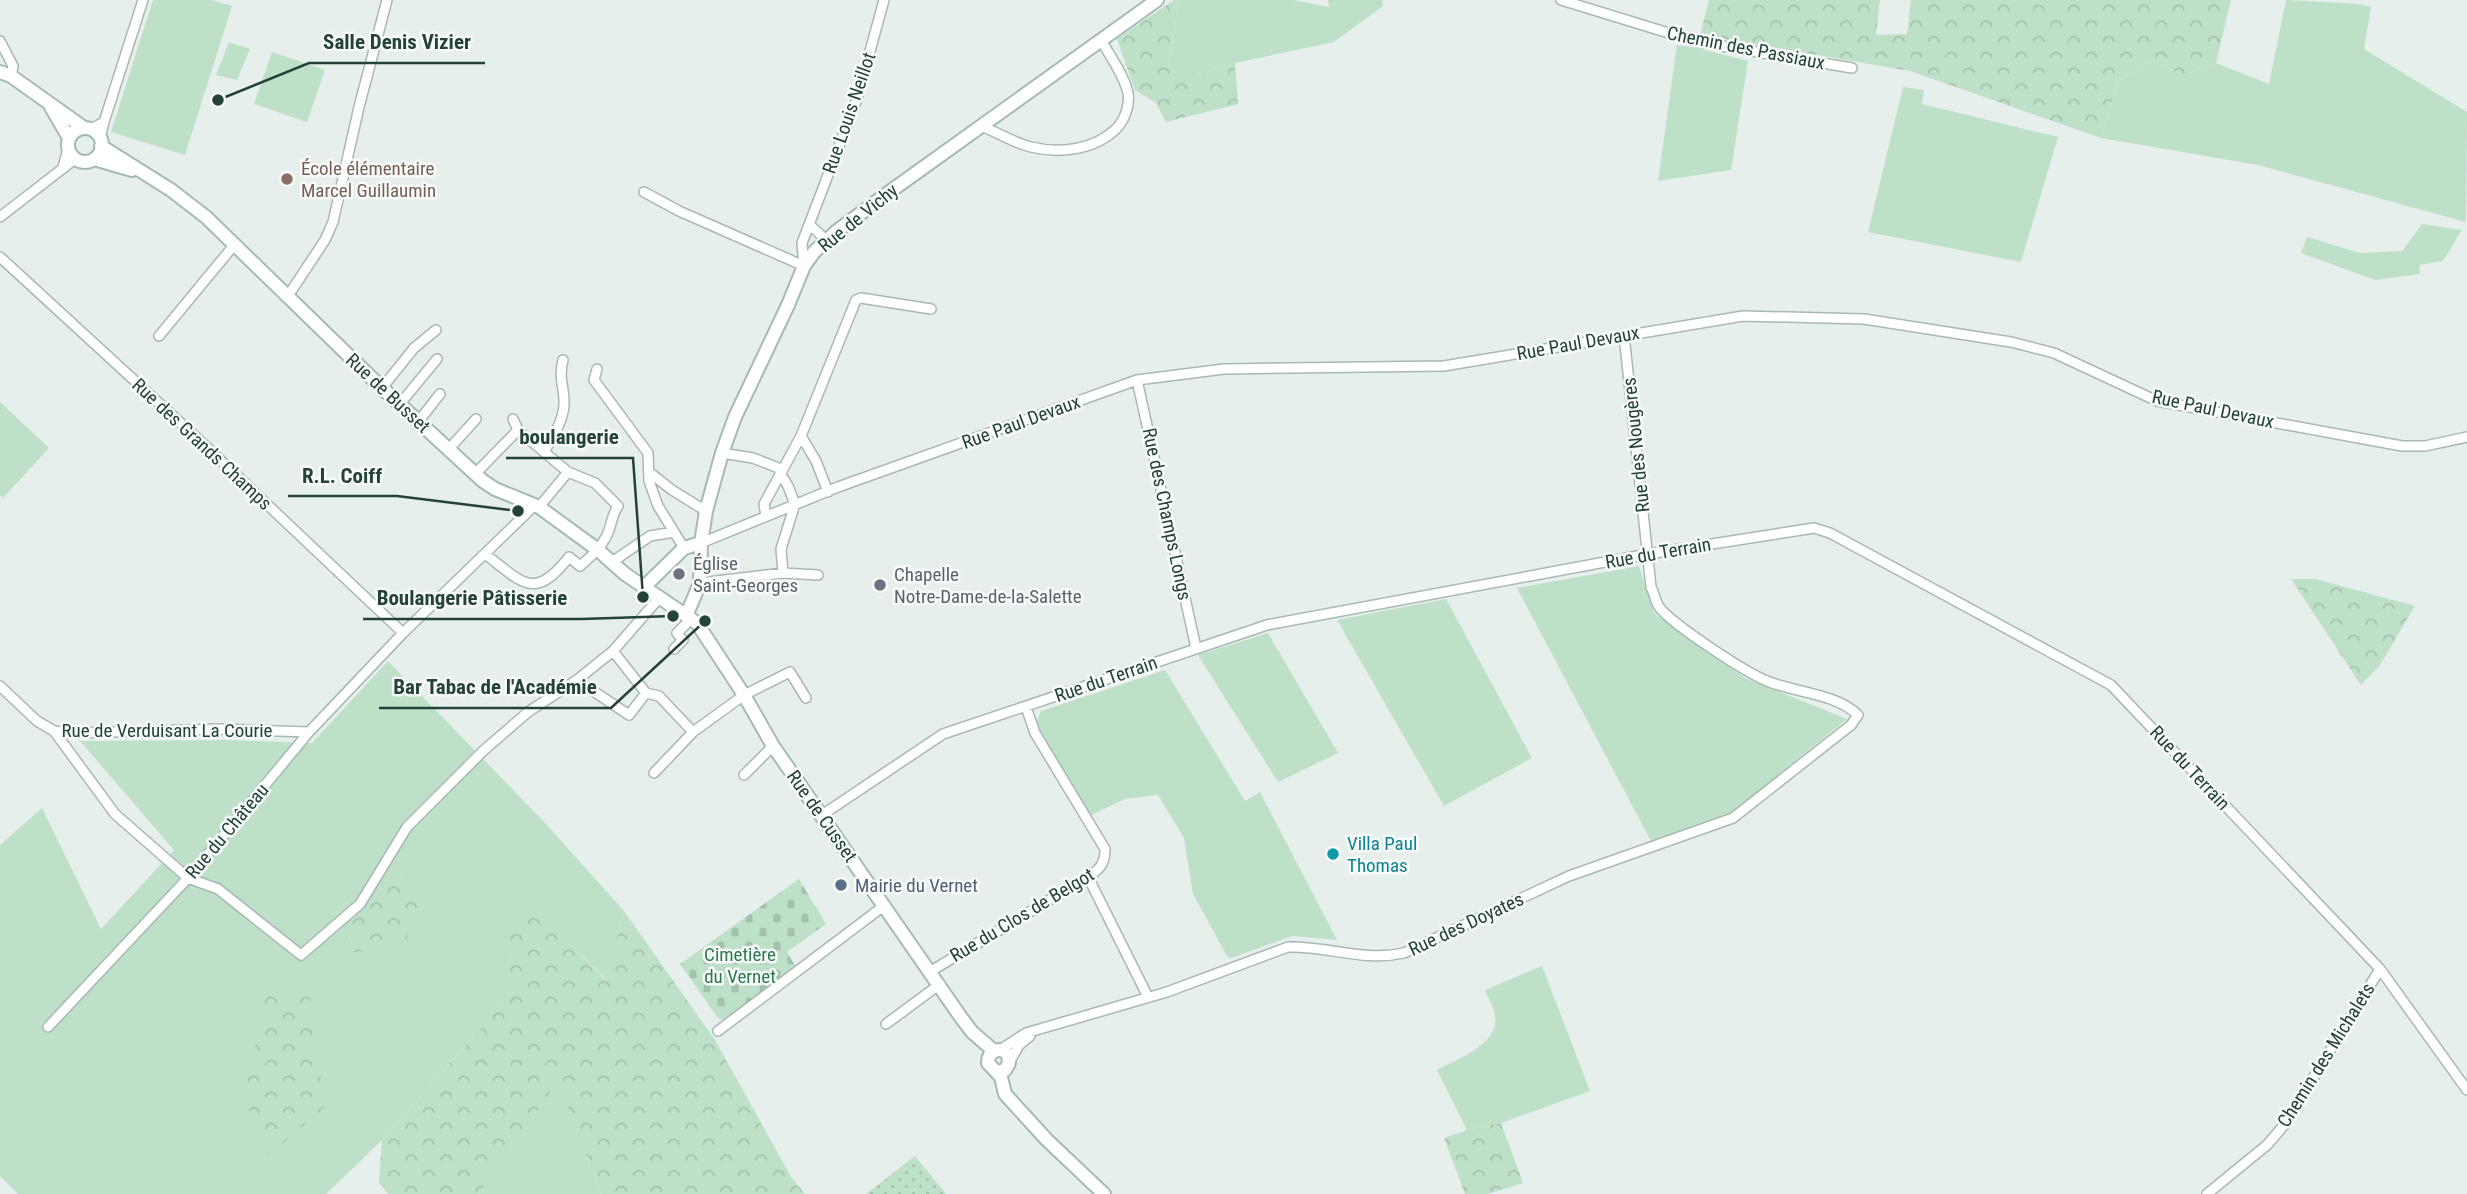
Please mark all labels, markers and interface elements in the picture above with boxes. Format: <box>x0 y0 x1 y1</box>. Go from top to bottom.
callout: Salle Denis Vizier <box>309 21 485 63</box>
street label: Chemin des Passiaux <box>1665 21 1827 75</box>
text: Salle Denis Vizier <box>323 30 471 54</box>
street label: Rue Louis Neillot <box>818 49 880 177</box>
place label: École élémentaire Marcel Guillaumin <box>301 157 436 202</box>
marker: École élémentaire Marcel Guillaumin <box>279 171 295 187</box>
street label: Rue de Vichy <box>813 179 903 257</box>
street label: Rue Paul Devaux <box>1515 321 1641 365</box>
street label: Rue de Busset <box>341 348 435 438</box>
street label: Rue des Grands Champs <box>127 373 277 515</box>
street label: Rue des Nougères <box>1617 376 1655 514</box>
street label: Rue Paul Devaux <box>2150 385 2276 433</box>
street label: Rue Paul Devaux <box>959 390 1083 454</box>
callout: boulangerie <box>506 416 633 458</box>
text: boulangerie <box>519 425 619 449</box>
street label: Rue des Champs Longs <box>1138 426 1196 602</box>
callout: R.L. Coiff <box>288 454 397 496</box>
text: R.L. Coiff <box>302 464 382 488</box>
street label: Rue du Terrain <box>1603 532 1713 574</box>
place label: Église Saint-Georges <box>693 552 798 597</box>
place label: Chapelle Notre-Dame-de-la-Salette <box>894 563 1082 608</box>
marker: Église Saint-Georges <box>671 566 687 582</box>
callout: Boulangerie Pâtisserie <box>363 577 582 619</box>
marker: Chapelle Notre-Dame-de-la-Salette <box>872 577 888 593</box>
text: Boulangerie Pâtisserie <box>377 586 567 610</box>
street label: Rue du Terrain <box>1052 651 1160 707</box>
callout: Bar Tabac de l'Académie <box>379 666 611 708</box>
text: Bar Tabac de l'Académie <box>393 675 597 699</box>
street label: Rue de Verduisant La Courie <box>62 719 273 742</box>
street label: Rue du Terrain <box>2145 721 2235 815</box>
street label: Rue de Cusset <box>782 766 862 866</box>
street label: Rue du Château <box>180 779 274 883</box>
place label: Villa Paul Thomas <box>1347 832 1417 877</box>
marker: Villa Paul Thomas <box>1325 846 1341 862</box>
street label: Rue du Clos de Belgot <box>946 863 1098 967</box>
place label: Mairie du Vernet <box>855 874 978 897</box>
marker: Mairie du Vernet <box>833 877 849 893</box>
street label: Rue des Doyates <box>1405 887 1527 961</box>
park label: Cimetière du Vernet <box>704 943 776 988</box>
street label: Chemin des Michalets <box>2272 979 2380 1131</box>

